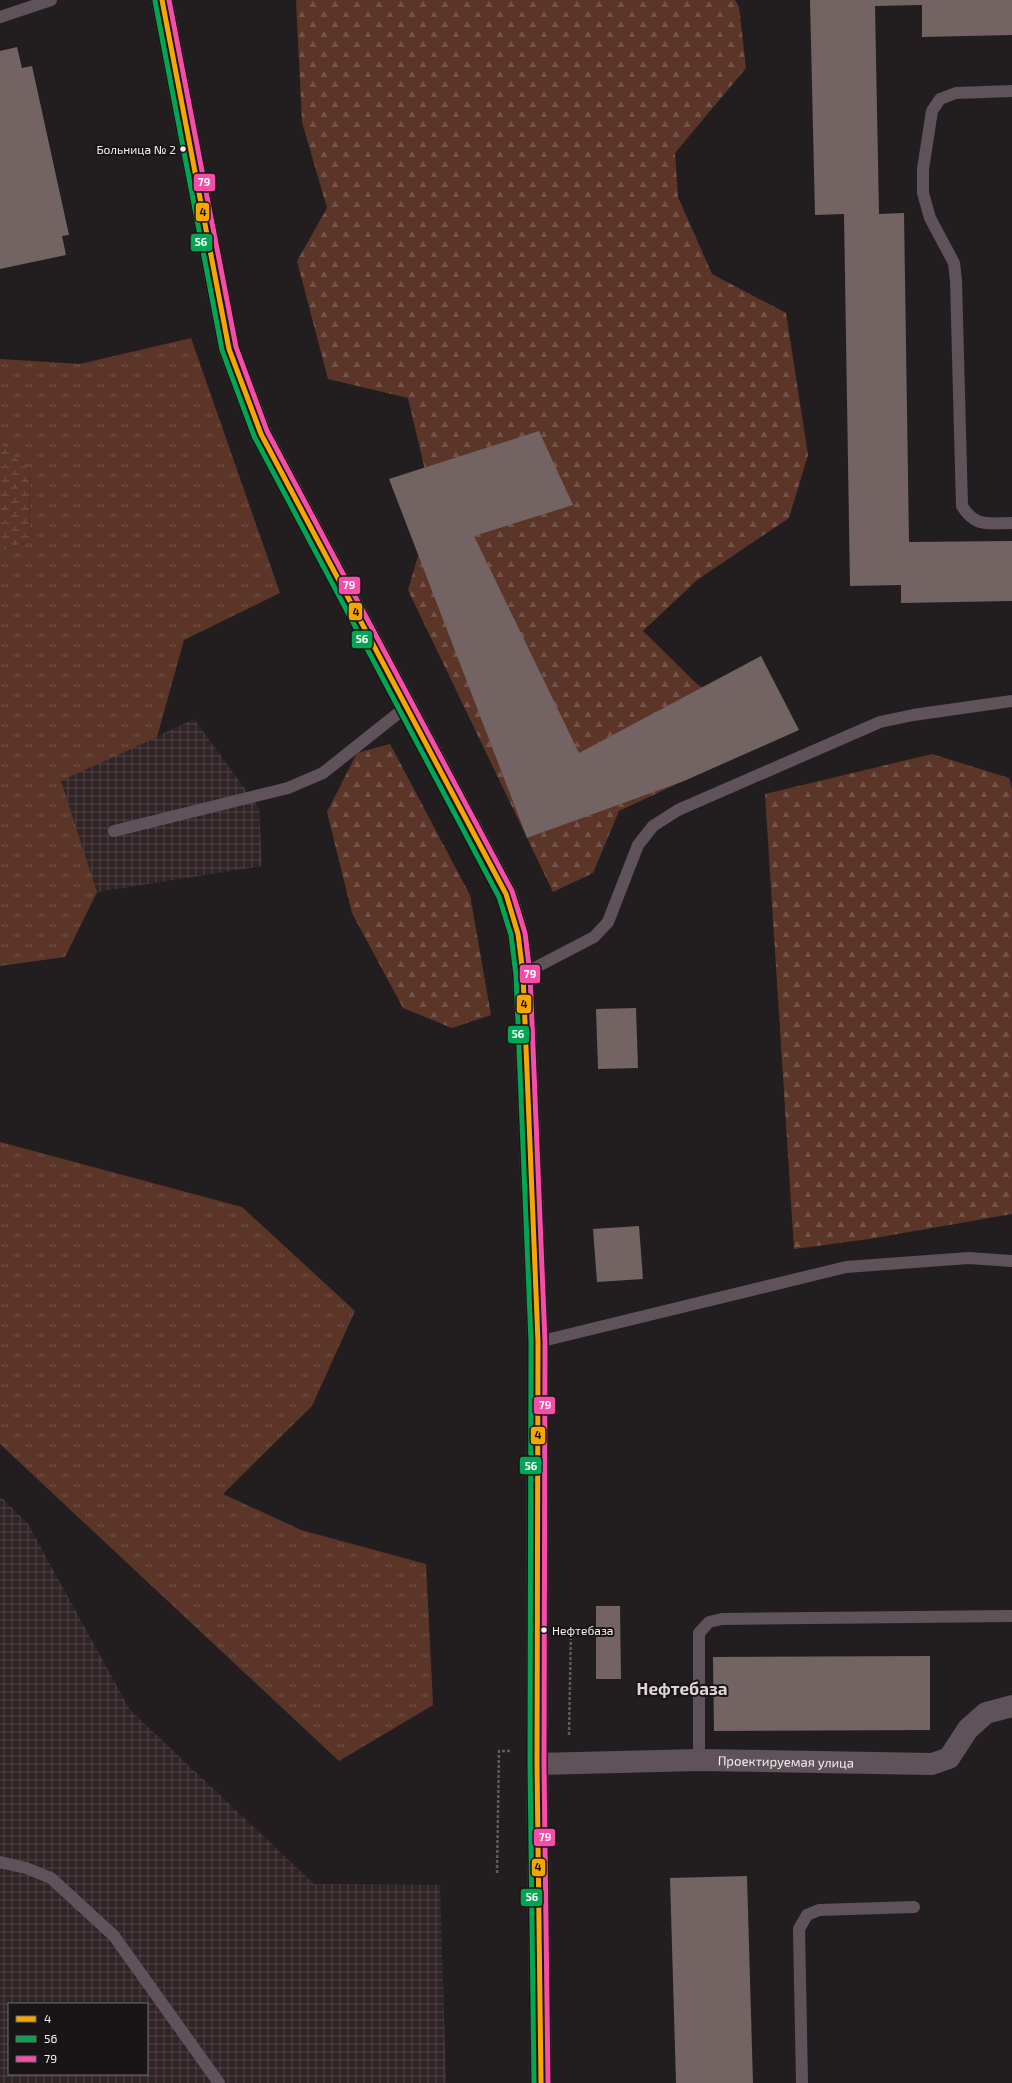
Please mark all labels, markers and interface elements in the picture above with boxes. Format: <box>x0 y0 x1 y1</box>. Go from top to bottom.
place label: Больница № 2 <box>96 142 176 156</box>
marker: Больница № 2 <box>178 144 188 154</box>
line badge: 79 <box>193 173 216 192</box>
text: 79 <box>198 175 210 188</box>
line badge: 4 <box>195 202 210 222</box>
text: 4 <box>199 205 207 218</box>
line badge: 56 <box>190 233 213 252</box>
text: 56 <box>195 235 208 248</box>
line badge: 79 <box>338 576 361 595</box>
text: 79 <box>343 578 355 591</box>
line badge: 4 <box>348 602 363 621</box>
text: 4 <box>352 605 360 618</box>
line badge: 56 <box>351 630 373 649</box>
text: 56 <box>356 632 369 645</box>
line badge: 79 <box>519 964 541 984</box>
text: 79 <box>524 967 536 980</box>
line badge: 4 <box>516 994 532 1014</box>
text: 4 <box>520 997 528 1010</box>
line badge: 56 <box>507 1025 530 1044</box>
text: 56 <box>512 1027 525 1040</box>
line badge: 79 <box>533 1396 556 1415</box>
text: 79 <box>539 1398 551 1411</box>
line badge: 4 <box>530 1426 546 1445</box>
text: 4 <box>534 1428 542 1441</box>
line badge: 56 <box>519 1456 542 1475</box>
text: 56 <box>525 1459 538 1472</box>
place label: Нефтебаза <box>552 1623 613 1637</box>
marker: Нефтебаза <box>539 1625 549 1635</box>
district label: Нефтебаза <box>637 1678 727 1698</box>
street label: Проектируемая улица <box>718 1752 854 1771</box>
line badge: 79 <box>533 1828 556 1847</box>
text: 79 <box>539 1830 551 1843</box>
line badge: 4 <box>531 1858 546 1877</box>
text: 4 <box>534 1860 542 1873</box>
line badge: 56 <box>520 1888 543 1907</box>
text: 56 <box>526 1890 539 1903</box>
legend <box>8 2003 148 2075</box>
text: 4 <box>44 2011 51 2025</box>
text: 56 <box>44 2031 57 2045</box>
text: 79 <box>44 2051 57 2065</box>

